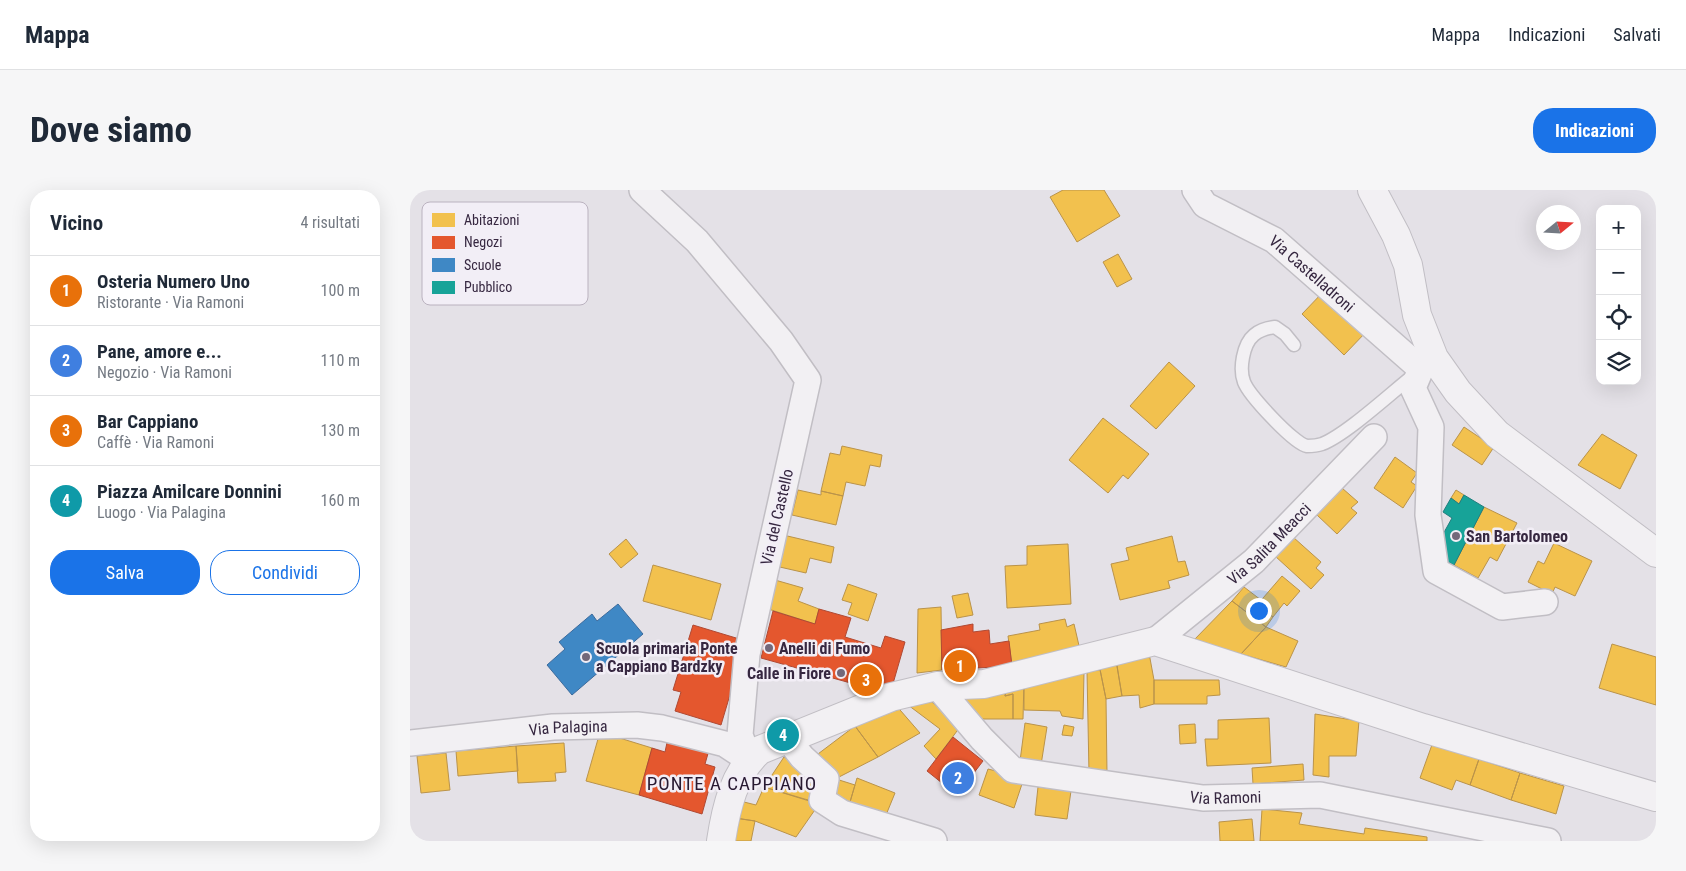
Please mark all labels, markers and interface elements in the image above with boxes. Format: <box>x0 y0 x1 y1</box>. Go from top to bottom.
text: Mappa <box>25 21 90 49</box>
text: Mappa <box>1432 24 1480 45</box>
text: Indicazioni <box>1508 24 1585 45</box>
text: Salvati <box>1613 24 1661 45</box>
button: Indicazioni <box>1533 108 1656 153</box>
text: Dove siamo <box>30 110 192 151</box>
legend <box>422 202 588 305</box>
north arrow <box>1536 205 1581 250</box>
map controls <box>1596 205 1641 385</box>
button: + <box>1596 205 1641 250</box>
text: Vicino <box>50 211 103 235</box>
text: Abitazioni <box>464 212 519 228</box>
text: 4 risultati <box>300 213 360 232</box>
street label: Via Castelladroni <box>1265 231 1359 316</box>
text: Negozi <box>464 234 502 250</box>
button: − <box>1596 250 1641 295</box>
text: Scuole <box>464 257 502 273</box>
text: Osteria Numero Uno <box>97 270 250 293</box>
text: Pubblico <box>464 279 512 295</box>
text: 1 <box>62 281 70 300</box>
text: 100 m <box>321 281 360 300</box>
text: Ristorante · Via Ramoni <box>97 293 244 312</box>
button: locate <box>1596 295 1641 340</box>
text: Pane, amore e... <box>97 340 222 363</box>
button: layers <box>1596 340 1641 385</box>
text: 2 <box>62 351 70 370</box>
text: 110 m <box>321 351 360 370</box>
text: Negozio · Via Ramoni <box>97 363 232 382</box>
text: Bar Cappiano <box>97 410 198 433</box>
text: 3 <box>62 421 70 440</box>
text: 130 m <box>321 421 360 440</box>
text: Caffè · Via Ramoni <box>97 433 214 452</box>
street label: Via del Castello <box>757 467 797 567</box>
text: Piazza Amilcare Donnini <box>97 480 282 503</box>
text: 4 <box>62 491 70 510</box>
text: 160 m <box>321 491 360 510</box>
street label: Via Salita Meacci <box>1223 499 1315 588</box>
text: Luogo · Via Palagina <box>97 503 226 522</box>
place label: San Bartolomeo <box>1466 527 1568 546</box>
marker: San Bartolomeo <box>1450 530 1462 542</box>
button: Salva <box>50 550 200 595</box>
button: Condividi <box>210 550 360 595</box>
your location <box>1246 598 1272 624</box>
place label: Scuola primaria Ponte a Cappiano Bardzky <box>596 639 738 676</box>
place label: Anelli di Fumo <box>779 639 870 658</box>
marker: Anelli di Fumo <box>763 642 775 654</box>
pin: 1 <box>944 647 976 685</box>
marker: Scuola primaria Ponte a Cappiano Bardzky <box>580 651 592 663</box>
pin: 3 <box>850 661 882 699</box>
place label: Calle in Fiore <box>747 664 831 683</box>
marker: Calle in Fiore <box>835 667 847 679</box>
street label: Via Palagina <box>528 716 608 739</box>
pin: 4 <box>767 716 799 754</box>
pin: 2 <box>942 759 974 797</box>
district label: PONTE A CAPPIANO <box>647 772 817 795</box>
street label: Via Ramoni <box>1189 787 1262 808</box>

